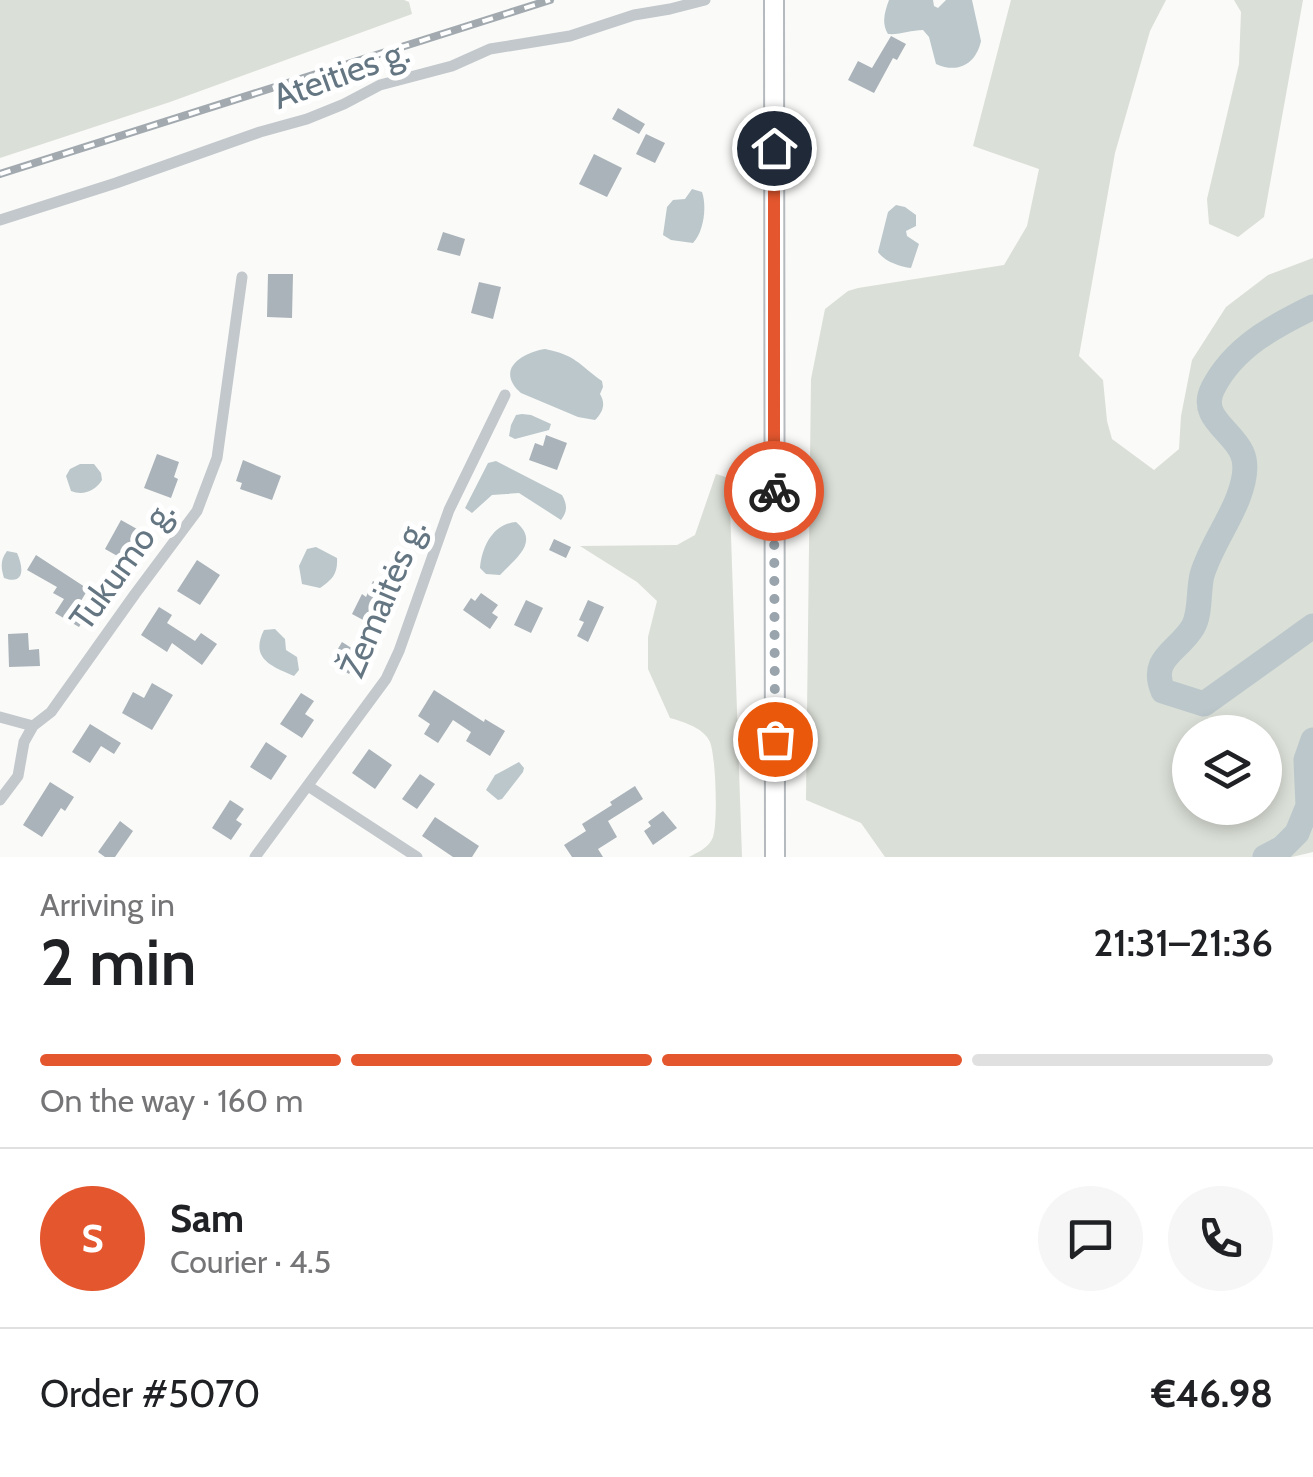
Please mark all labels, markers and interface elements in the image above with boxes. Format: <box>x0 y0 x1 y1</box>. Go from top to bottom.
street label: Ateities g. <box>267 29 415 118</box>
pin <box>732 106 817 191</box>
icon: home <box>747 121 802 176</box>
courier <box>724 441 824 541</box>
icon: bike <box>747 464 802 519</box>
street label: Tukumo g. <box>60 491 183 638</box>
street label: Žemaitės g. <box>330 512 435 683</box>
pin <box>733 697 818 782</box>
icon: bag <box>748 712 803 767</box>
map controls <box>1172 715 1282 825</box>
button: layers <box>1172 715 1282 825</box>
text: Arriving in <box>40 885 175 924</box>
text: 21:31–21:36 <box>1093 919 1273 966</box>
text: 2 min <box>40 922 197 1001</box>
text: On the way · 160 m <box>40 1081 303 1120</box>
button: chat <box>1038 1186 1143 1291</box>
button: phone <box>1168 1186 1273 1291</box>
text: Sam <box>170 1195 244 1242</box>
text: S <box>81 1215 104 1262</box>
text: Courier · 4.5 <box>170 1242 331 1281</box>
text: Order #5070 <box>40 1370 260 1417</box>
text: €46.98 <box>1152 1370 1273 1417</box>

